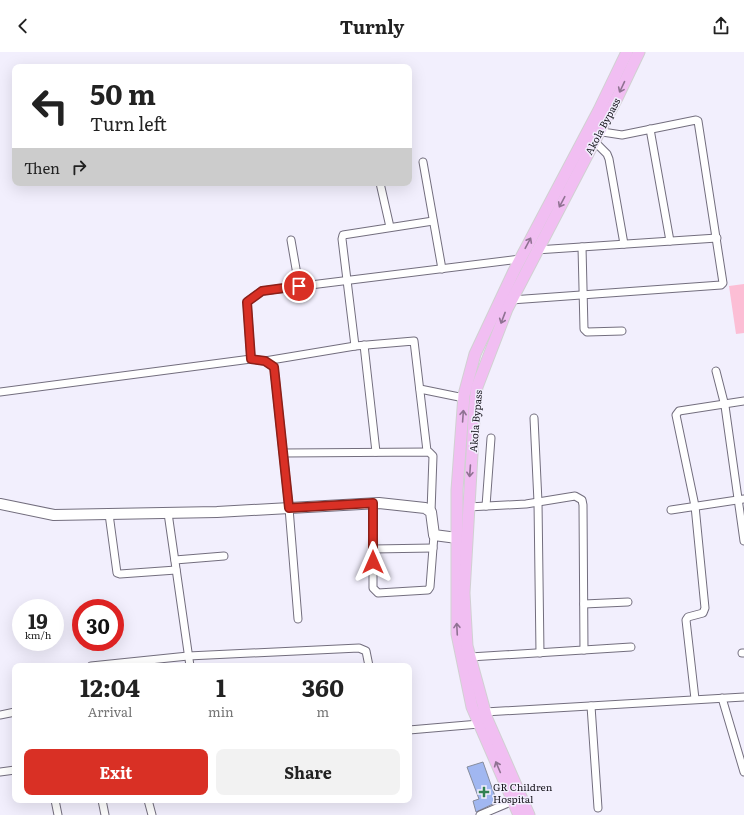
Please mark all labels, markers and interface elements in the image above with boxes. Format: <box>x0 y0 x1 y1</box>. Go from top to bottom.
text: Turnly <box>340 13 404 40</box>
icon: back <box>12 15 34 37</box>
icon: share <box>710 15 732 37</box>
text: 50 m <box>90 72 156 114</box>
icon: left <box>24 80 76 132</box>
one-way arrow <box>618 81 625 93</box>
street label: Akola Bypass <box>581 94 624 157</box>
text: Turn left <box>90 110 167 137</box>
text: Then <box>24 156 60 179</box>
icon: right <box>68 156 90 178</box>
one-way arrow <box>557 196 565 208</box>
one-way arrow <box>525 237 532 249</box>
pin <box>282 269 316 303</box>
icon: arrive <box>288 275 310 297</box>
one-way arrow <box>499 312 507 324</box>
street label: Akola Bypass <box>465 389 485 453</box>
one-way arrow <box>459 410 466 423</box>
one-way arrow <box>467 464 474 477</box>
position arrow <box>352 541 394 583</box>
speed limit sign: 30 <box>72 599 124 651</box>
text: 19 <box>28 605 48 635</box>
one-way arrow <box>453 623 461 636</box>
text: km/h <box>25 627 51 642</box>
text: 12:04 <box>80 669 140 704</box>
text: 1 <box>216 669 226 704</box>
text: 360 <box>302 669 344 704</box>
text: Arrival <box>88 702 132 721</box>
text: min <box>208 702 234 721</box>
text: m <box>317 702 329 721</box>
button: Exit <box>24 749 208 795</box>
button: Share <box>216 749 400 795</box>
one-way arrow <box>493 761 501 773</box>
place label: GR Children Hospital <box>493 779 553 806</box>
marker: GR Children Hospital <box>478 786 490 798</box>

